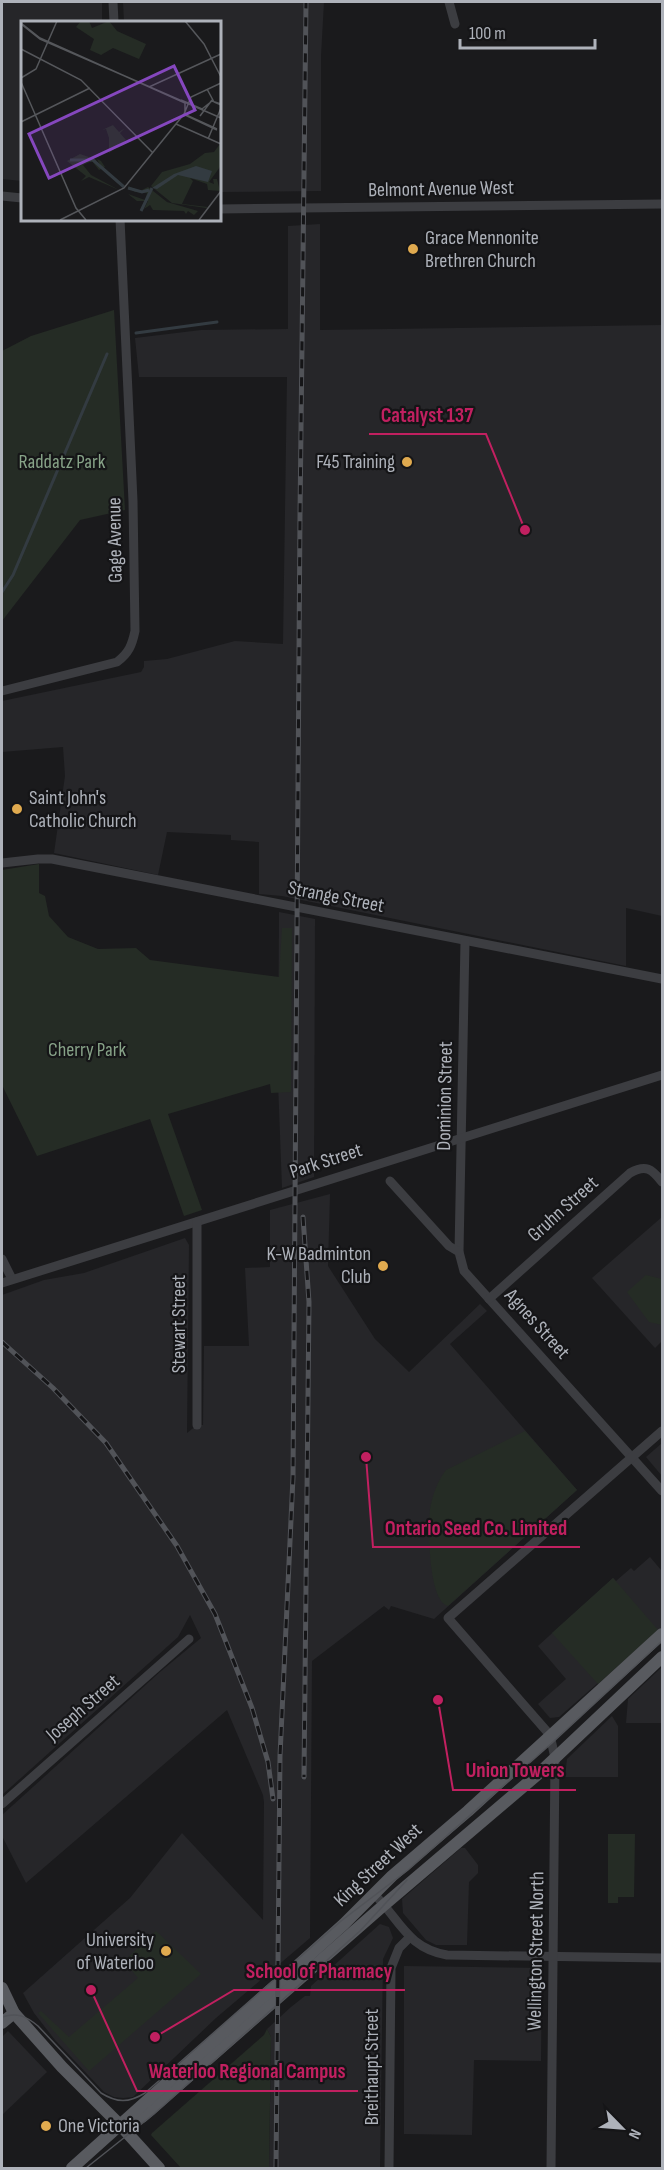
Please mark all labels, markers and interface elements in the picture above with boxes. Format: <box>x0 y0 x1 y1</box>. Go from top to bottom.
scale bar <box>460 12 595 50</box>
inset map <box>21 21 220 220</box>
text: 100 m <box>469 23 506 44</box>
street label: Belmont Avenue West <box>368 176 514 202</box>
place label: Grace Mennonite Brethren Church <box>425 226 539 273</box>
marker: Grace Mennonite Brethren Church <box>406 242 420 256</box>
callout: Catalyst 137 <box>369 395 486 434</box>
text: Catalyst 137 <box>381 403 474 428</box>
park label: Raddatz Park <box>19 450 106 474</box>
place label: F45 Training <box>316 450 395 474</box>
marker: F45 Training <box>400 455 414 469</box>
street label: Gage Avenue <box>102 497 128 583</box>
place label: Saint John's Catholic Church <box>29 786 137 833</box>
marker: Saint John's Catholic Church <box>10 802 24 816</box>
street label: Strange Street <box>286 876 386 918</box>
park label: Cherry Park <box>48 1038 126 1062</box>
street label: Dominion Street <box>432 1041 458 1151</box>
street label: Park Street <box>287 1138 365 1184</box>
street label: Gruhn Street <box>523 1171 603 1247</box>
place label: K-W Badminton Club <box>267 1242 371 1289</box>
marker: K-W Badminton Club <box>376 1259 390 1273</box>
street label: Stewart Street <box>167 1275 191 1373</box>
street label: Agnes Street <box>499 1283 575 1364</box>
callout: Ontario Seed Co. Limited <box>373 1508 580 1547</box>
text: Ontario Seed Co. Limited <box>385 1516 567 1541</box>
street label: Joseph Street <box>40 1669 125 1747</box>
callout: Union Towers <box>453 1751 576 1790</box>
text: Union Towers <box>465 1758 565 1783</box>
street label: King Street West <box>329 1818 427 1912</box>
street label: Wellington Street North <box>523 1871 549 2031</box>
place label: University of Waterloo <box>77 1928 154 1975</box>
marker: University of Waterloo <box>159 1944 173 1958</box>
callout: School of Pharmacy <box>234 1951 405 1990</box>
text: School of Pharmacy <box>246 1959 392 1984</box>
street label: Breithaupt Street <box>360 2009 384 2125</box>
callout: Waterloo Regional Campus <box>137 2052 358 2091</box>
text: Waterloo Regional Campus <box>149 2059 345 2084</box>
north arrow <box>592 2098 652 2158</box>
place label: One Victoria <box>58 2114 140 2138</box>
marker: One Victoria <box>39 2119 53 2133</box>
text: N <box>624 2126 645 2142</box>

